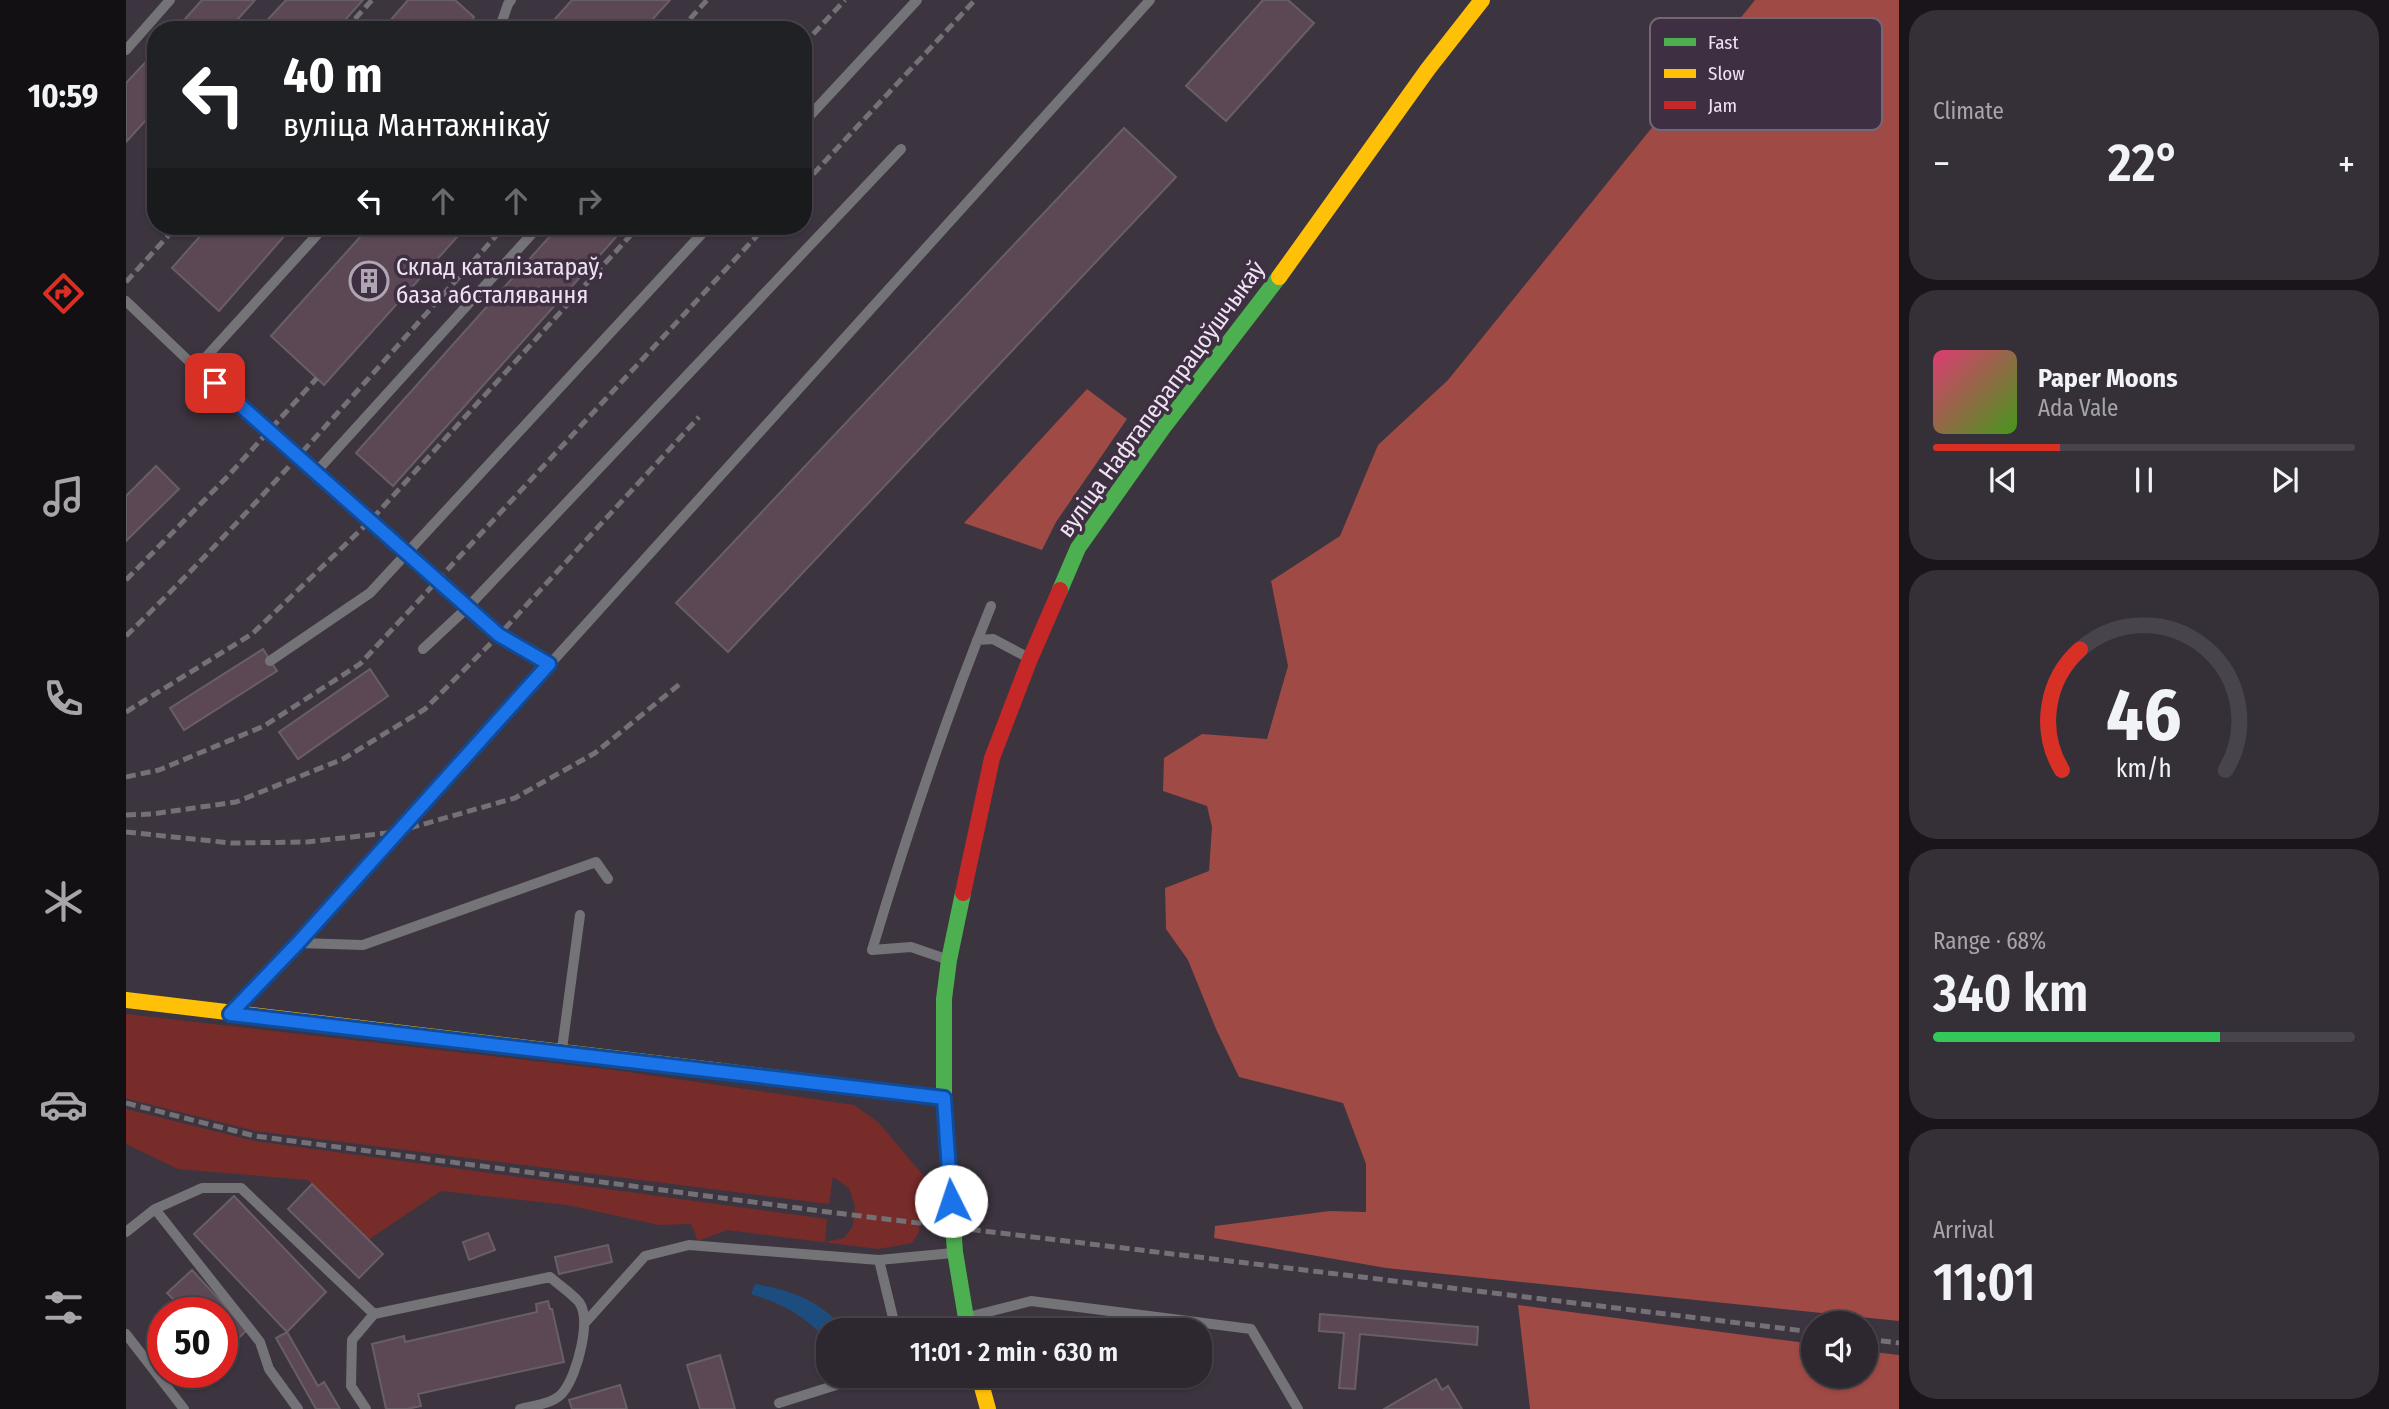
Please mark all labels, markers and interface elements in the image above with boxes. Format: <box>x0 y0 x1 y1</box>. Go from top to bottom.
legend <box>1650 18 1882 130</box>
text: Fast <box>1708 31 1739 54</box>
text: 40 m <box>283 46 383 105</box>
icon: left <box>168 49 259 140</box>
text: Slow <box>1708 62 1745 85</box>
text: 10:59 <box>28 77 98 115</box>
text: Jam <box>1708 94 1737 117</box>
text: Climate <box>1933 97 2004 125</box>
text: вуліца Мантажнікаў <box>283 106 550 144</box>
text: 22° <box>2108 132 2180 195</box>
text: − <box>1933 141 1950 187</box>
text: + <box>2338 141 2355 187</box>
icon: left <box>351 182 389 220</box>
icon: ahead <box>424 182 462 220</box>
icon: ahead <box>497 182 535 220</box>
icon: right <box>570 182 608 220</box>
place label: Склад каталізатараў, база абсталявання <box>396 253 603 309</box>
street label: вуліца Нафтаперапрацоўшчыкаў <box>1051 255 1271 542</box>
building icon: Склад каталізатараў, база абсталявання <box>348 260 390 302</box>
icon: directions <box>39 269 88 318</box>
pin <box>185 353 245 413</box>
text: Paper Moons <box>2038 363 2178 394</box>
icon: arrive <box>196 364 234 402</box>
text: Ada Vale <box>2038 394 2118 422</box>
icon: previous <box>1984 461 2022 499</box>
icon: pause <box>2125 461 2163 499</box>
icon: next <box>2266 461 2304 499</box>
icon: music <box>39 472 88 521</box>
text: 46 <box>2106 673 2182 760</box>
icon: phone <box>39 674 88 723</box>
text: km/h <box>2116 754 2172 784</box>
icon: climate <box>39 877 88 926</box>
text: Range · 68% <box>1933 927 2046 955</box>
text: 340 km <box>1933 962 2088 1025</box>
icon: car <box>39 1080 88 1129</box>
position arrow <box>914 1164 988 1238</box>
text: Arrival <box>1933 1216 1994 1244</box>
text: 11:01 <box>1933 1251 2036 1314</box>
icon: filters <box>39 1283 88 1332</box>
speed limit sign: 50 <box>147 1297 238 1388</box>
map controls <box>1801 1311 1878 1388</box>
button: sound <box>1801 1311 1878 1388</box>
text: 11:01 · 2 min · 630 m <box>910 1337 1118 1368</box>

